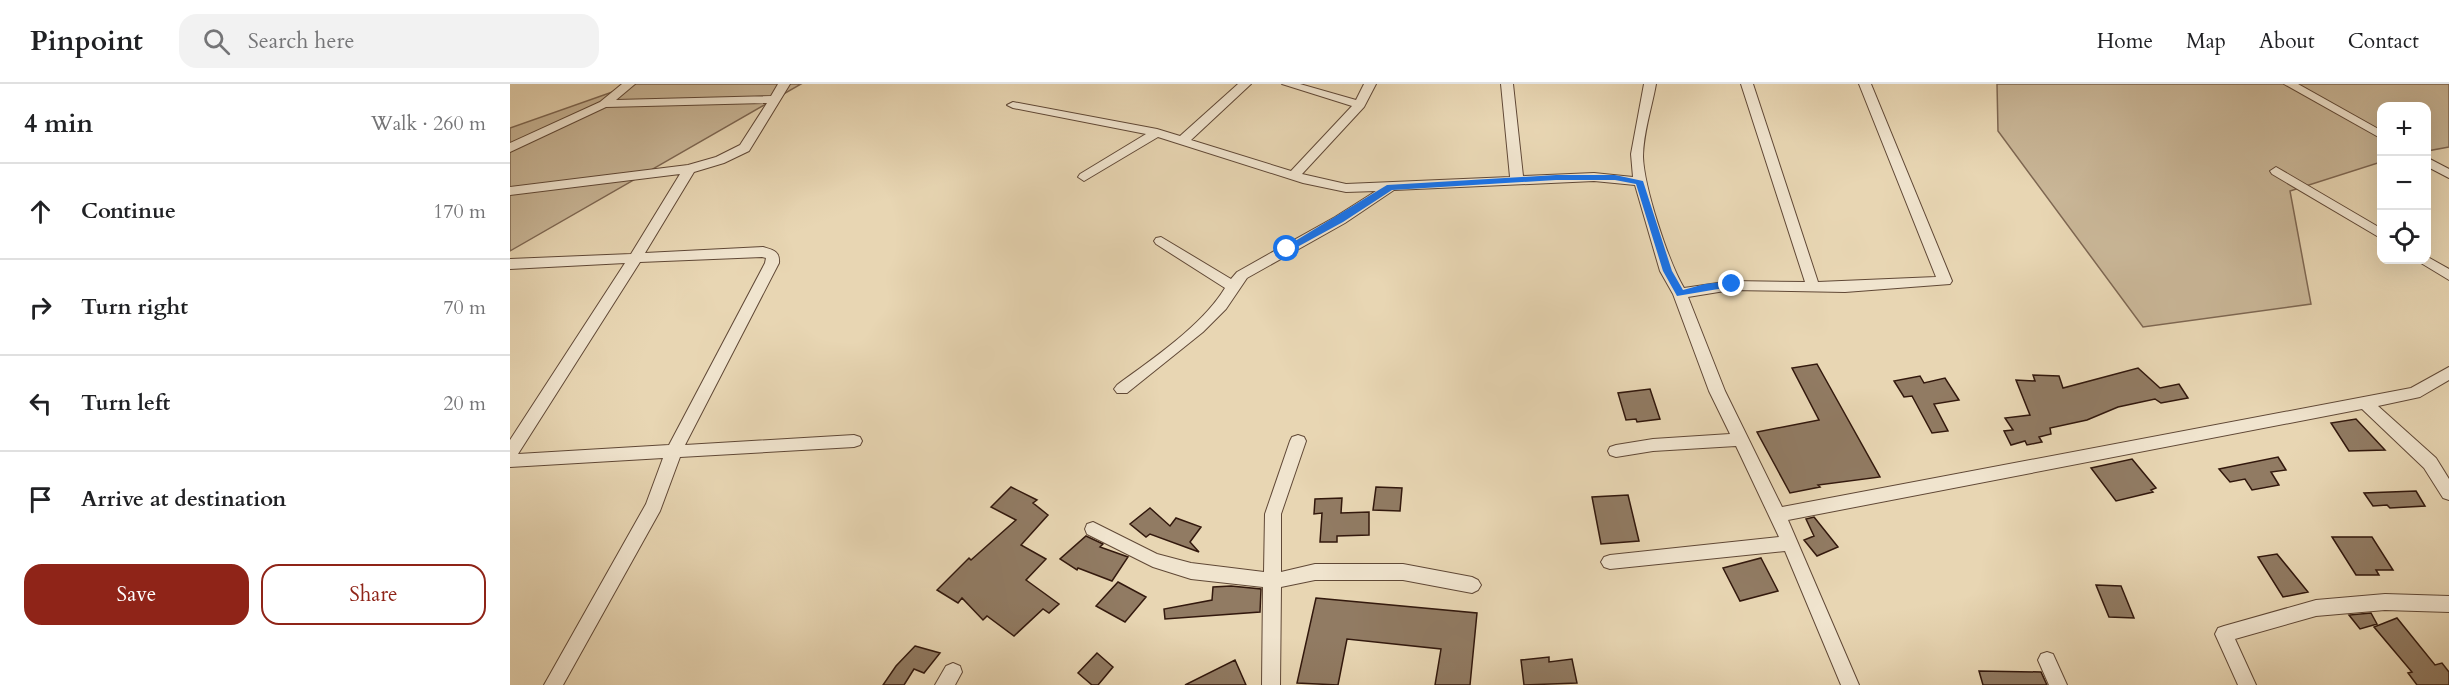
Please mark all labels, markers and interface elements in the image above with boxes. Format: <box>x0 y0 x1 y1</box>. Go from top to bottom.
search box <box>179 14 599 68</box>
text: Pinpoint <box>30 22 143 60</box>
icon: search <box>200 25 233 58</box>
text: Search here <box>248 26 354 56</box>
text: Home <box>2097 27 2153 56</box>
text: Map <box>2186 27 2226 56</box>
text: About <box>2259 27 2315 56</box>
text: Contact <box>2348 27 2419 56</box>
map controls <box>2377 102 2431 264</box>
button: + <box>2377 102 2431 156</box>
text: 4 min <box>24 106 93 141</box>
text: Walk · 260 m <box>371 110 486 137</box>
button: − <box>2377 156 2431 210</box>
icon: ahead <box>24 195 57 228</box>
text: Continue <box>81 196 176 226</box>
text: 170 m <box>433 198 486 225</box>
button: locate <box>2377 210 2431 264</box>
route start <box>1273 235 1299 261</box>
route end <box>1718 270 1744 296</box>
icon: right <box>24 291 57 324</box>
text: Turn right <box>81 292 188 322</box>
text: 70 m <box>443 294 486 321</box>
icon: left <box>24 387 57 420</box>
text: Turn left <box>81 388 170 418</box>
text: 20 m <box>443 390 486 417</box>
icon: arrive <box>24 483 57 516</box>
text: Arrive at destination <box>81 484 286 514</box>
button: Save <box>24 564 249 625</box>
button: Share <box>261 564 486 625</box>

